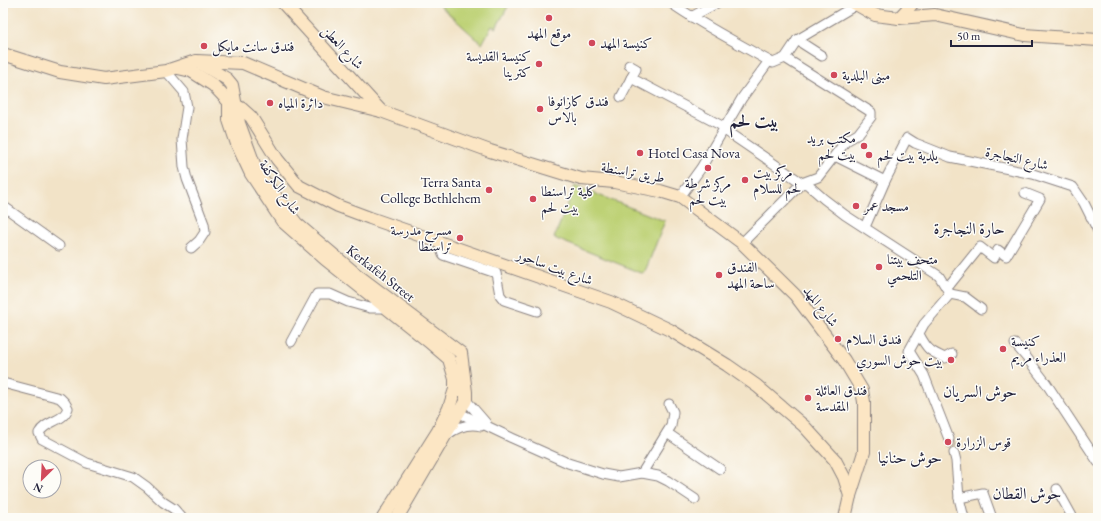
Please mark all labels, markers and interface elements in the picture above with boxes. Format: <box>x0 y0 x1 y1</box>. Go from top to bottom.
marker: موقع المهد <box>544 13 554 23</box>
street label: شارع العطن <box>316 21 368 75</box>
scale bar <box>951 22 1032 48</box>
place label: موقع المهد <box>527 24 571 47</box>
text: 50 m <box>957 28 981 44</box>
place label: كنيسة المهد <box>600 34 652 52</box>
place label: فندق سانت مايكل <box>212 37 294 57</box>
marker: كنيسة المهد <box>587 38 597 48</box>
marker: فندق سانت مايكل <box>199 41 209 51</box>
place label: كنيسة القديسة كترينا <box>466 47 531 81</box>
marker: كنيسة القديسة كترينا <box>534 59 544 69</box>
place label: مبنى البلدية <box>842 66 890 85</box>
marker: مبنى البلدية <box>829 70 839 80</box>
place label: فندق كازانوفا بالاس <box>548 92 609 126</box>
place label: دائرة المياه <box>278 94 323 112</box>
marker: دائرة المياه <box>265 98 275 108</box>
marker: فندق كازانوفا بالاس <box>535 104 545 114</box>
district label: بيت لحم <box>729 109 779 138</box>
place label: مكتب بريد بيت لحم <box>807 129 856 168</box>
marker: مكتب بريد بيت لحم <box>859 141 869 151</box>
street label: شارع النجاجرة <box>983 142 1050 177</box>
place label: Hotel Casa Nova <box>648 144 740 162</box>
place label: يلدية بيت لحم <box>877 146 939 169</box>
marker: Hotel Casa Nova <box>635 148 645 158</box>
marker: يلدية بيت لحم <box>864 150 874 160</box>
street label: شارع الكركفة <box>253 156 305 220</box>
street label: طريق تراسنطة <box>600 158 666 186</box>
marker: مركز شرطة بيت لحم <box>703 163 713 173</box>
place label: مركز بيت لحم للسلام <box>753 163 801 202</box>
place label: Terra Santa College Bethlehem <box>380 173 481 207</box>
place label: مركز شرطة بيت لحم <box>685 174 731 213</box>
marker: مركز بيت لحم للسلام <box>740 175 750 185</box>
place label: كلية تراسنطا بيت لحم <box>541 182 597 221</box>
marker: Terra Santa College Bethlehem <box>484 185 494 195</box>
marker: كلية تراسنطا بيت لحم <box>528 194 538 204</box>
place label: مسجد عمر <box>862 197 909 215</box>
marker: مسجد عمر <box>851 201 861 211</box>
district label: حارة النجاجرة <box>933 218 1005 239</box>
place label: مسرح مدرسة تراسنطا <box>391 221 452 255</box>
marker: مسرح مدرسة تراسنطا <box>455 233 465 243</box>
street label: Kerkafeh Street <box>343 241 419 306</box>
street label: شارع بيت ساحور <box>512 244 596 292</box>
place label: متحف بيتنا التلحمي <box>887 250 938 288</box>
place label: الفندق ساحة المهد <box>727 258 775 292</box>
marker: متحف بيتنا التلحمي <box>874 262 884 272</box>
marker: الفندق ساحة المهد <box>714 270 724 280</box>
street label: شارع المهد <box>797 282 843 332</box>
place label: فندق السلام <box>846 330 902 352</box>
place label: كنيسة العذراء مريم <box>1011 332 1066 370</box>
marker: فندق السلام <box>833 334 843 344</box>
marker: كنيسة العذراء مريم <box>998 344 1008 354</box>
place label: بيت حوش السوري <box>856 351 943 372</box>
marker: بيت حوش السوري <box>946 355 956 365</box>
place label: فندق العائلة المقدسة <box>815 381 867 415</box>
district label: حوش السريان <box>943 381 1017 402</box>
marker: فندق العائلة المقدسة <box>803 393 813 403</box>
place label: قوس الزرارة <box>956 433 1011 451</box>
marker: قوس الزرارة <box>943 437 953 447</box>
district label: حوش حنانيا <box>878 447 942 468</box>
north arrow <box>22 459 62 499</box>
text: N <box>31 480 45 496</box>
district label: حوش القطان <box>992 483 1062 504</box>

